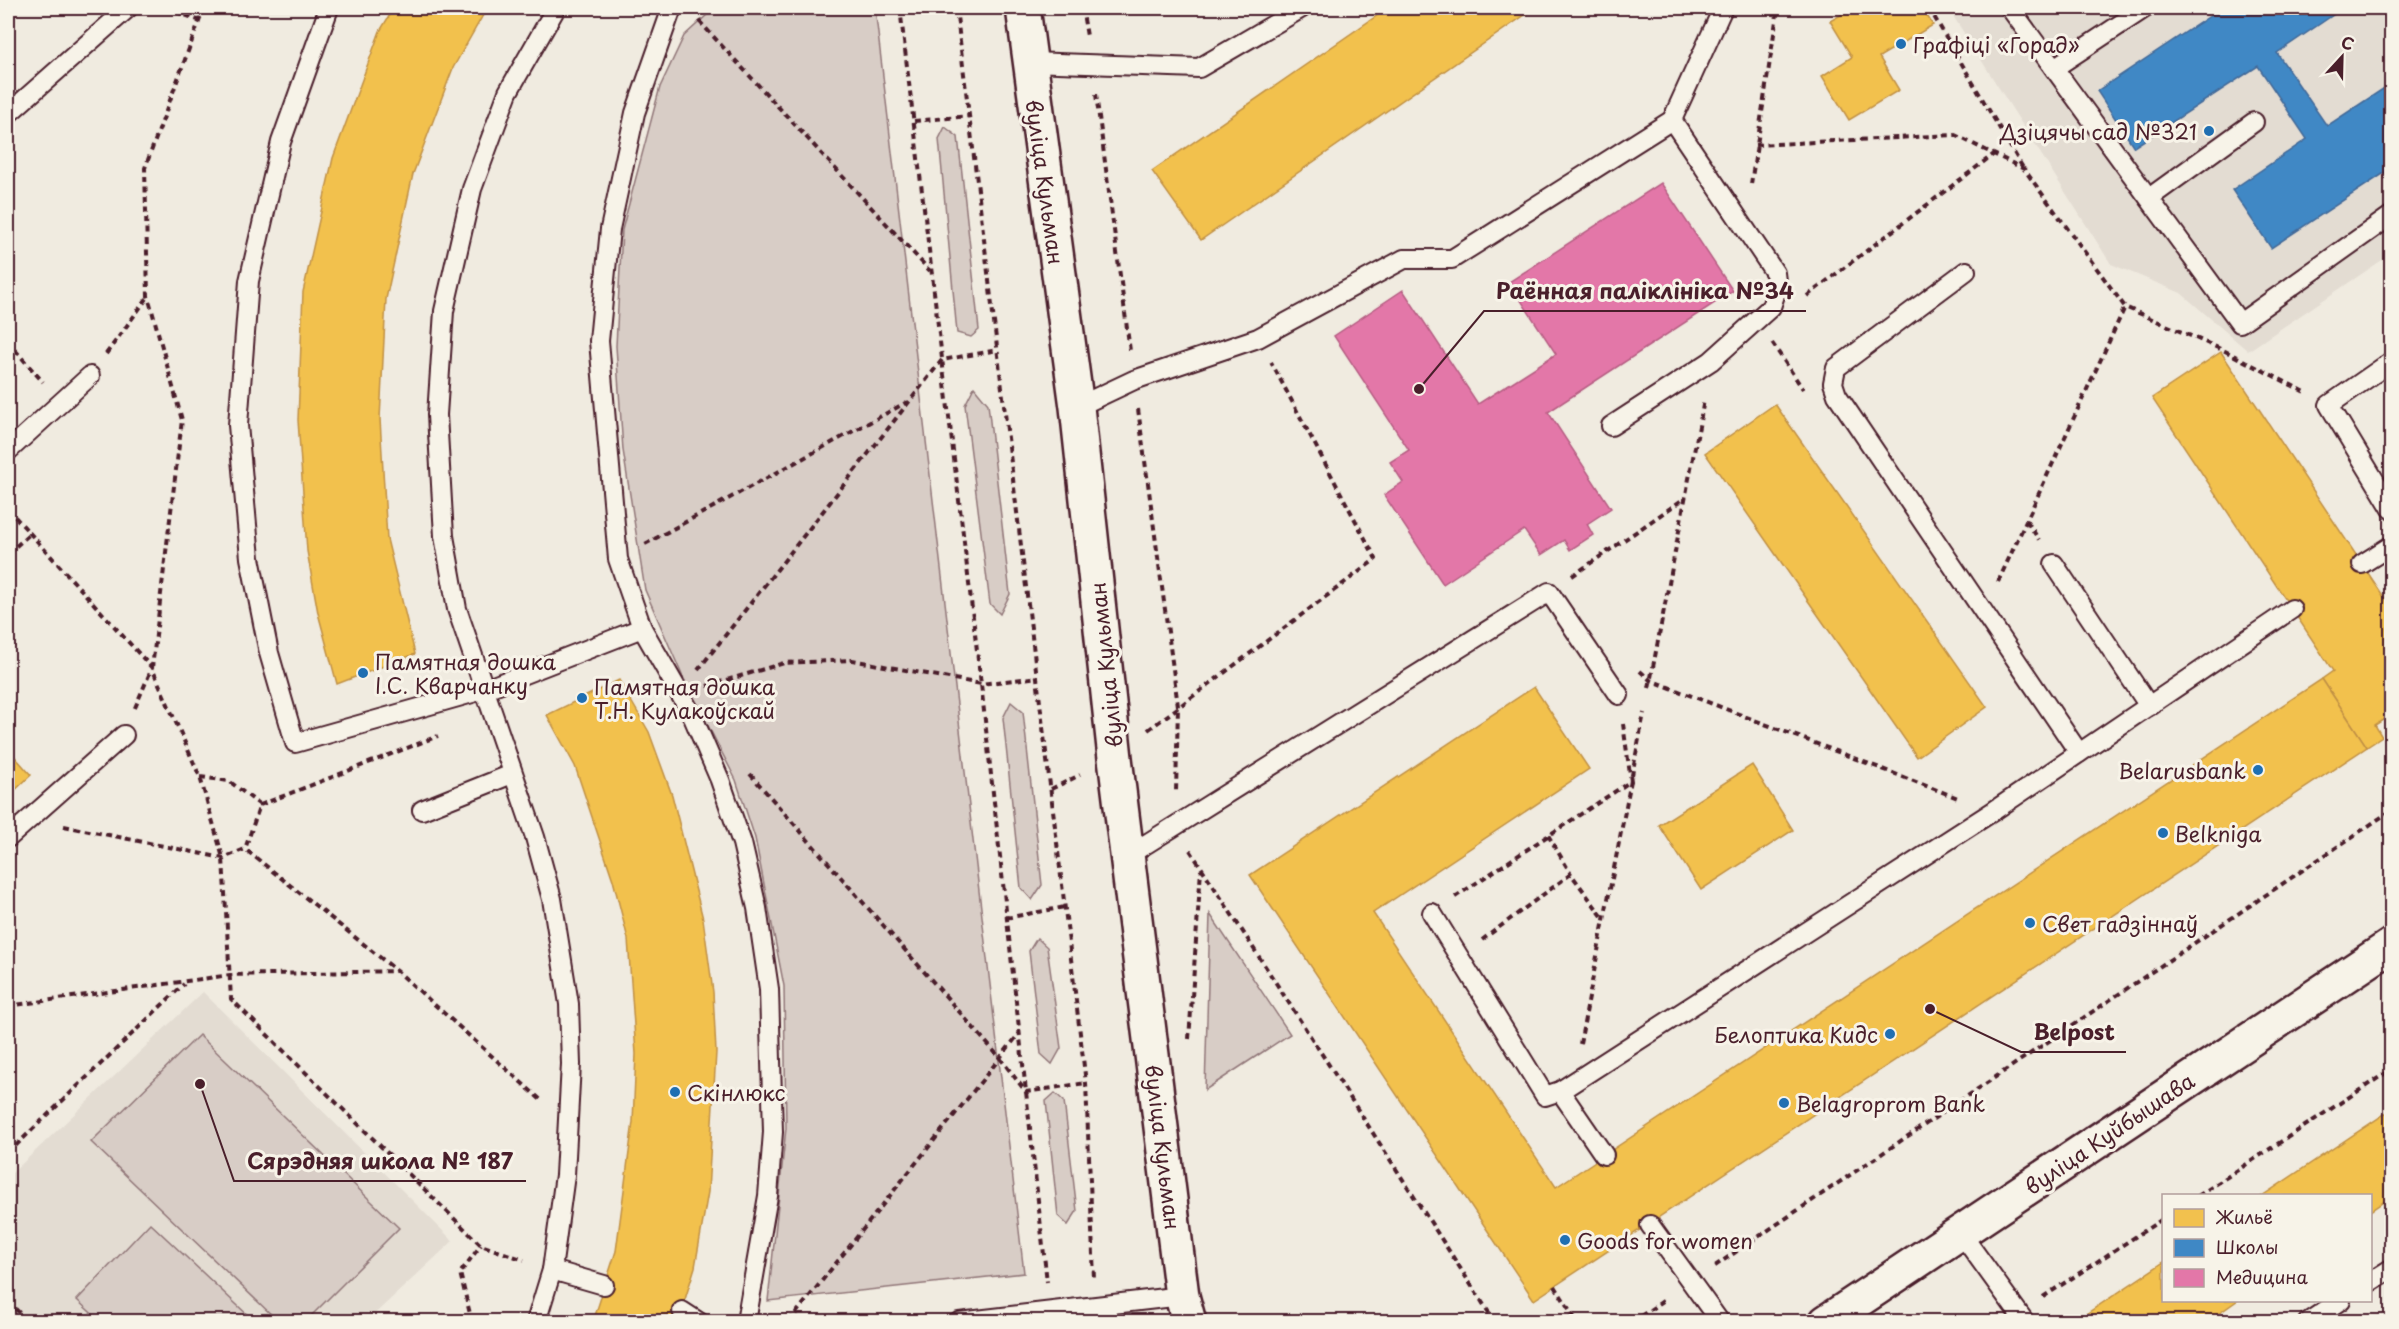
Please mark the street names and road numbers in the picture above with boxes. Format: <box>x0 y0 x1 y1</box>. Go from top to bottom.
street label: вуліца Кульман <box>1019 98 1073 266</box>
street label: вуліца Кульман <box>1080 581 1130 749</box>
street label: вуліца Кульман <box>1138 1063 1190 1231</box>
street label: вуліца Куйбышава <box>2018 1064 2201 1202</box>

